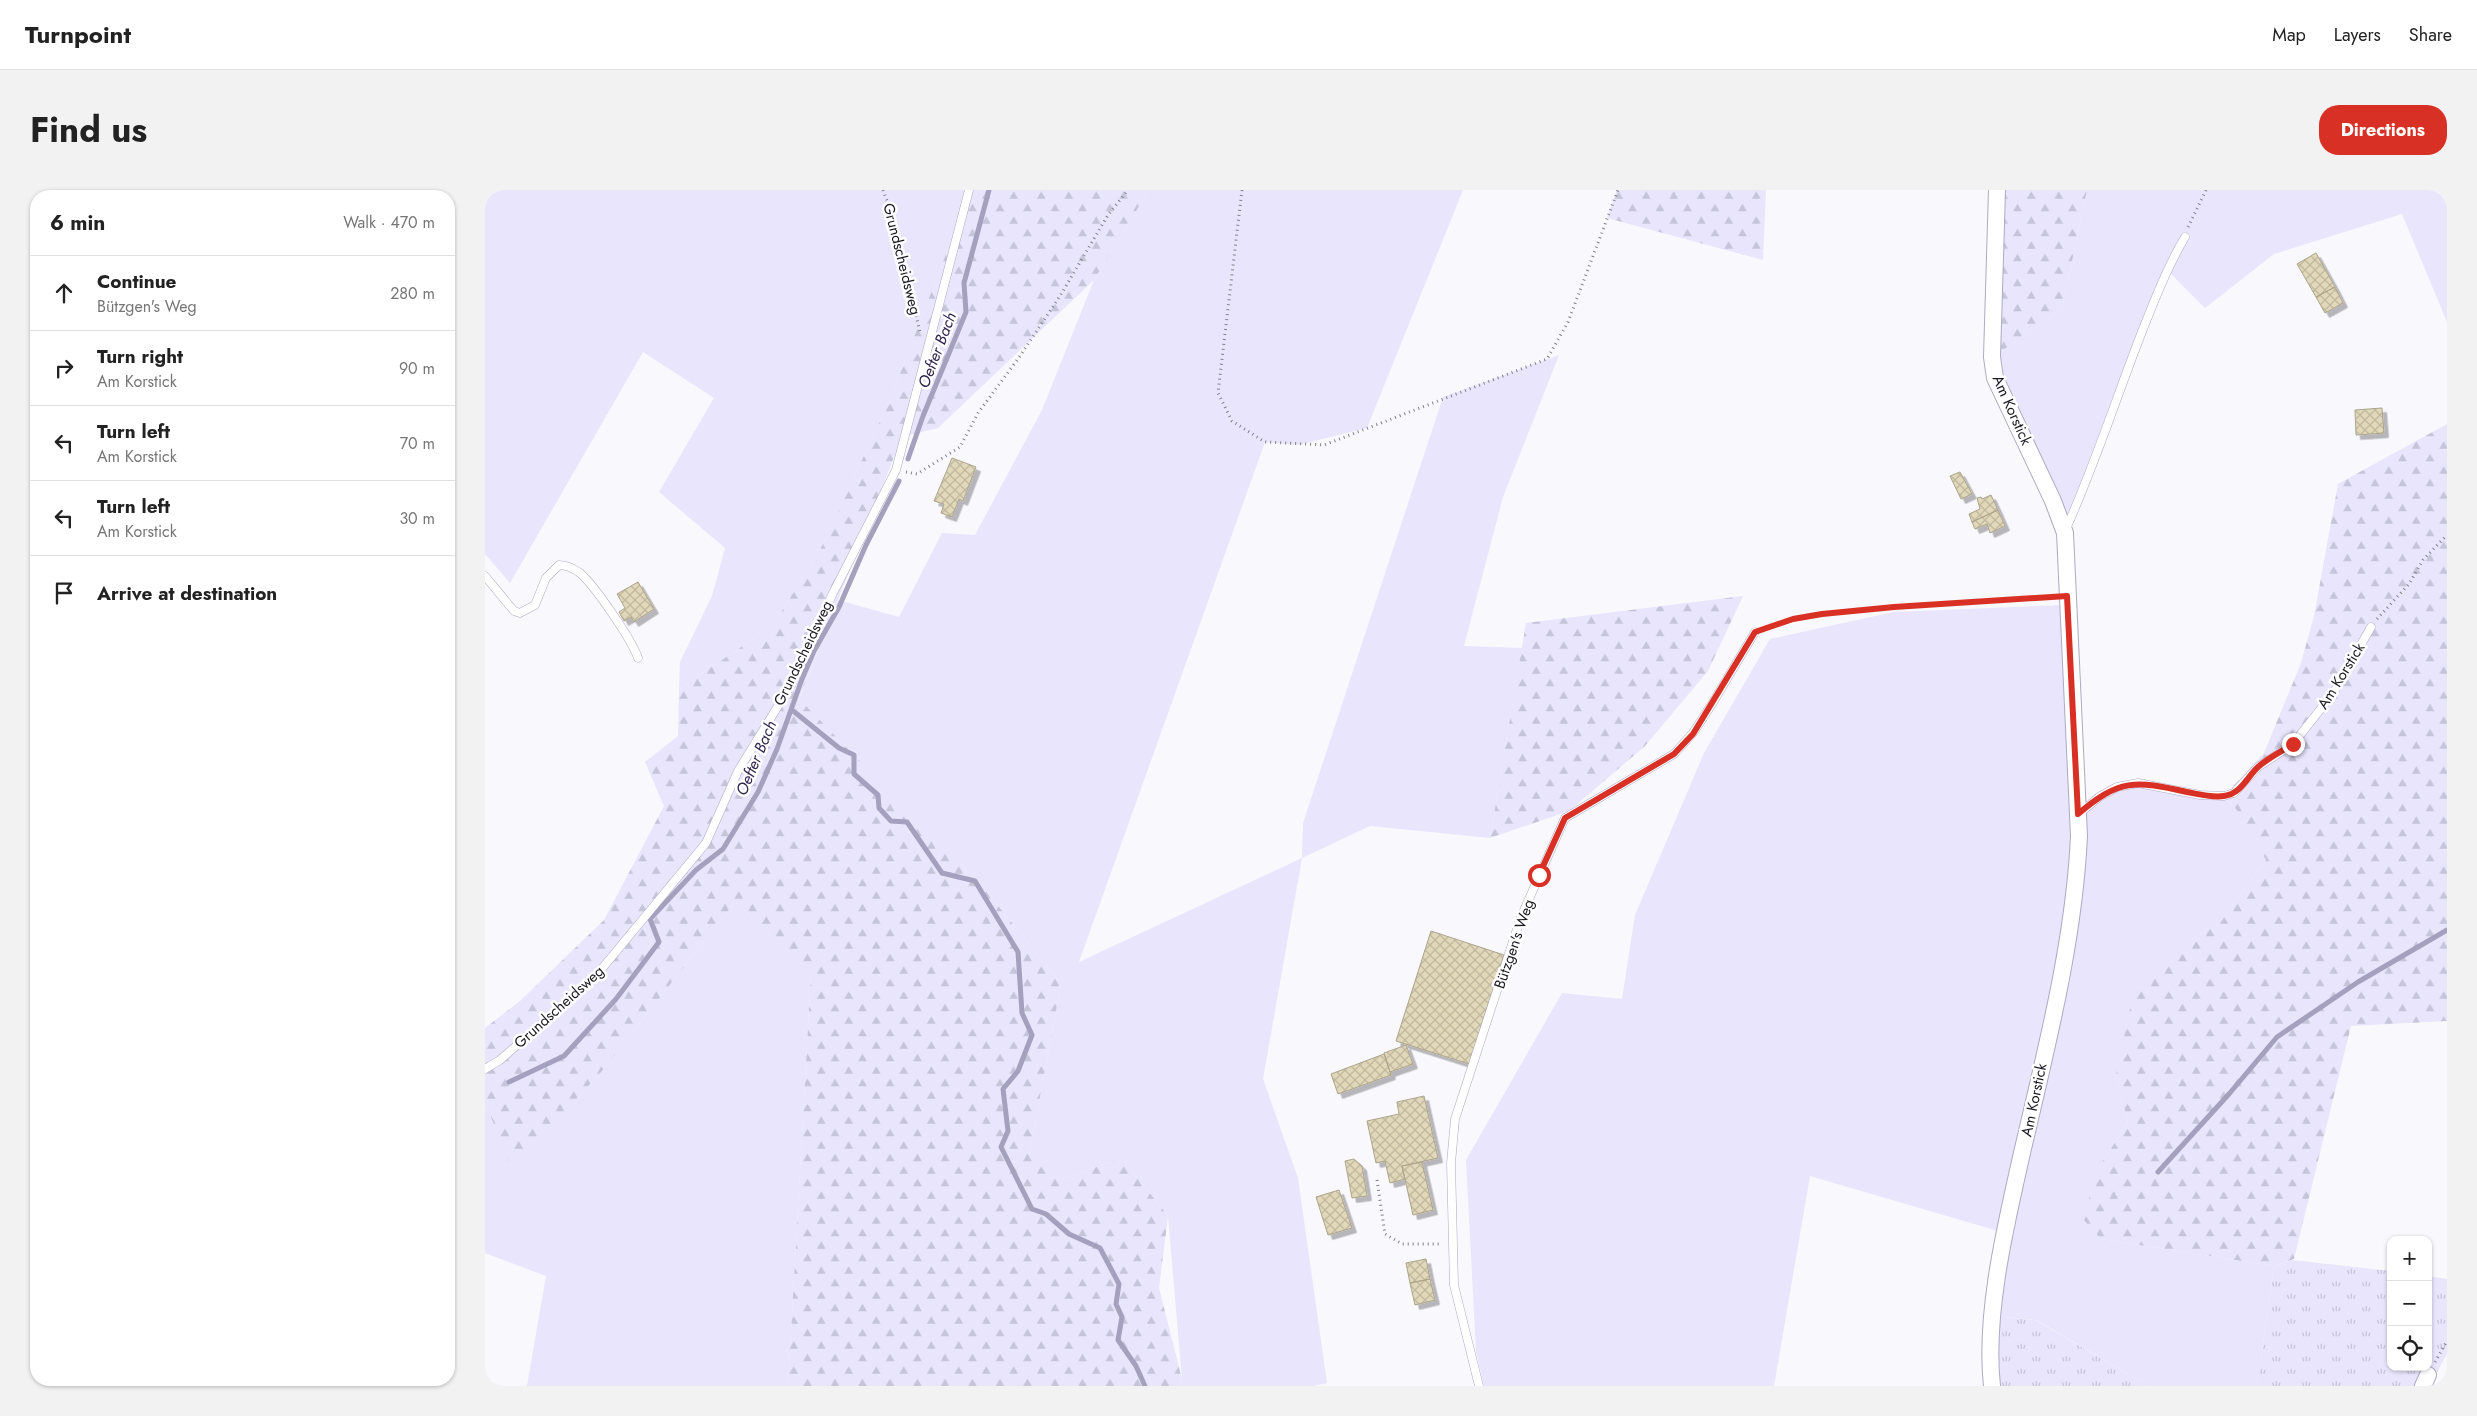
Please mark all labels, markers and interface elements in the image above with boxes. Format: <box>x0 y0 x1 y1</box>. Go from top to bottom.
text: Turnpoint <box>25 17 131 52</box>
text: Map <box>2272 22 2306 48</box>
text: Layers <box>2334 22 2381 48</box>
text: Share <box>2409 22 2452 48</box>
text: Find us <box>30 105 147 155</box>
button: Directions <box>2319 105 2447 155</box>
street label: Grundscheidsweg <box>877 201 927 317</box>
text: 6 min <box>50 208 105 238</box>
text: Walk · 470 m <box>343 211 435 234</box>
text: Continue <box>97 268 176 295</box>
icon: ahead <box>50 279 78 307</box>
text: 280 m <box>390 282 435 305</box>
text: Bützgen's Weg <box>97 295 197 318</box>
water label: Oefter Bach <box>912 309 962 391</box>
text: Turn right <box>97 343 183 370</box>
icon: right <box>50 354 78 382</box>
text: 90 m <box>399 357 435 380</box>
text: Am Korstick <box>97 370 177 393</box>
street label: Am Korstick <box>1987 371 2037 449</box>
text: Turn left <box>97 418 170 445</box>
icon: left <box>50 429 78 457</box>
text: 70 m <box>400 432 435 455</box>
text: Am Korstick <box>97 445 177 468</box>
text: Turn left <box>97 493 170 520</box>
icon: left <box>50 504 78 532</box>
text: 30 m <box>399 507 435 530</box>
text: Am Korstick <box>97 520 177 543</box>
icon: arrive <box>50 579 78 607</box>
text: Arrive at destination <box>97 580 277 607</box>
street label: Grundscheidsweg <box>768 597 838 709</box>
street label: Am Korstick <box>2312 638 2370 714</box>
water label: Oefter Bach <box>730 717 782 799</box>
route end <box>2282 733 2305 756</box>
route start <box>1528 864 1551 887</box>
street label: Bützgen's Weg <box>1488 896 1540 992</box>
street label: Grundscheidsweg <box>509 960 609 1054</box>
street label: Am Korstick <box>2015 1061 2053 1139</box>
map controls <box>2387 1236 2432 1371</box>
button: + <box>2387 1236 2432 1281</box>
button: − <box>2387 1281 2432 1326</box>
button: locate <box>2387 1326 2432 1371</box>

